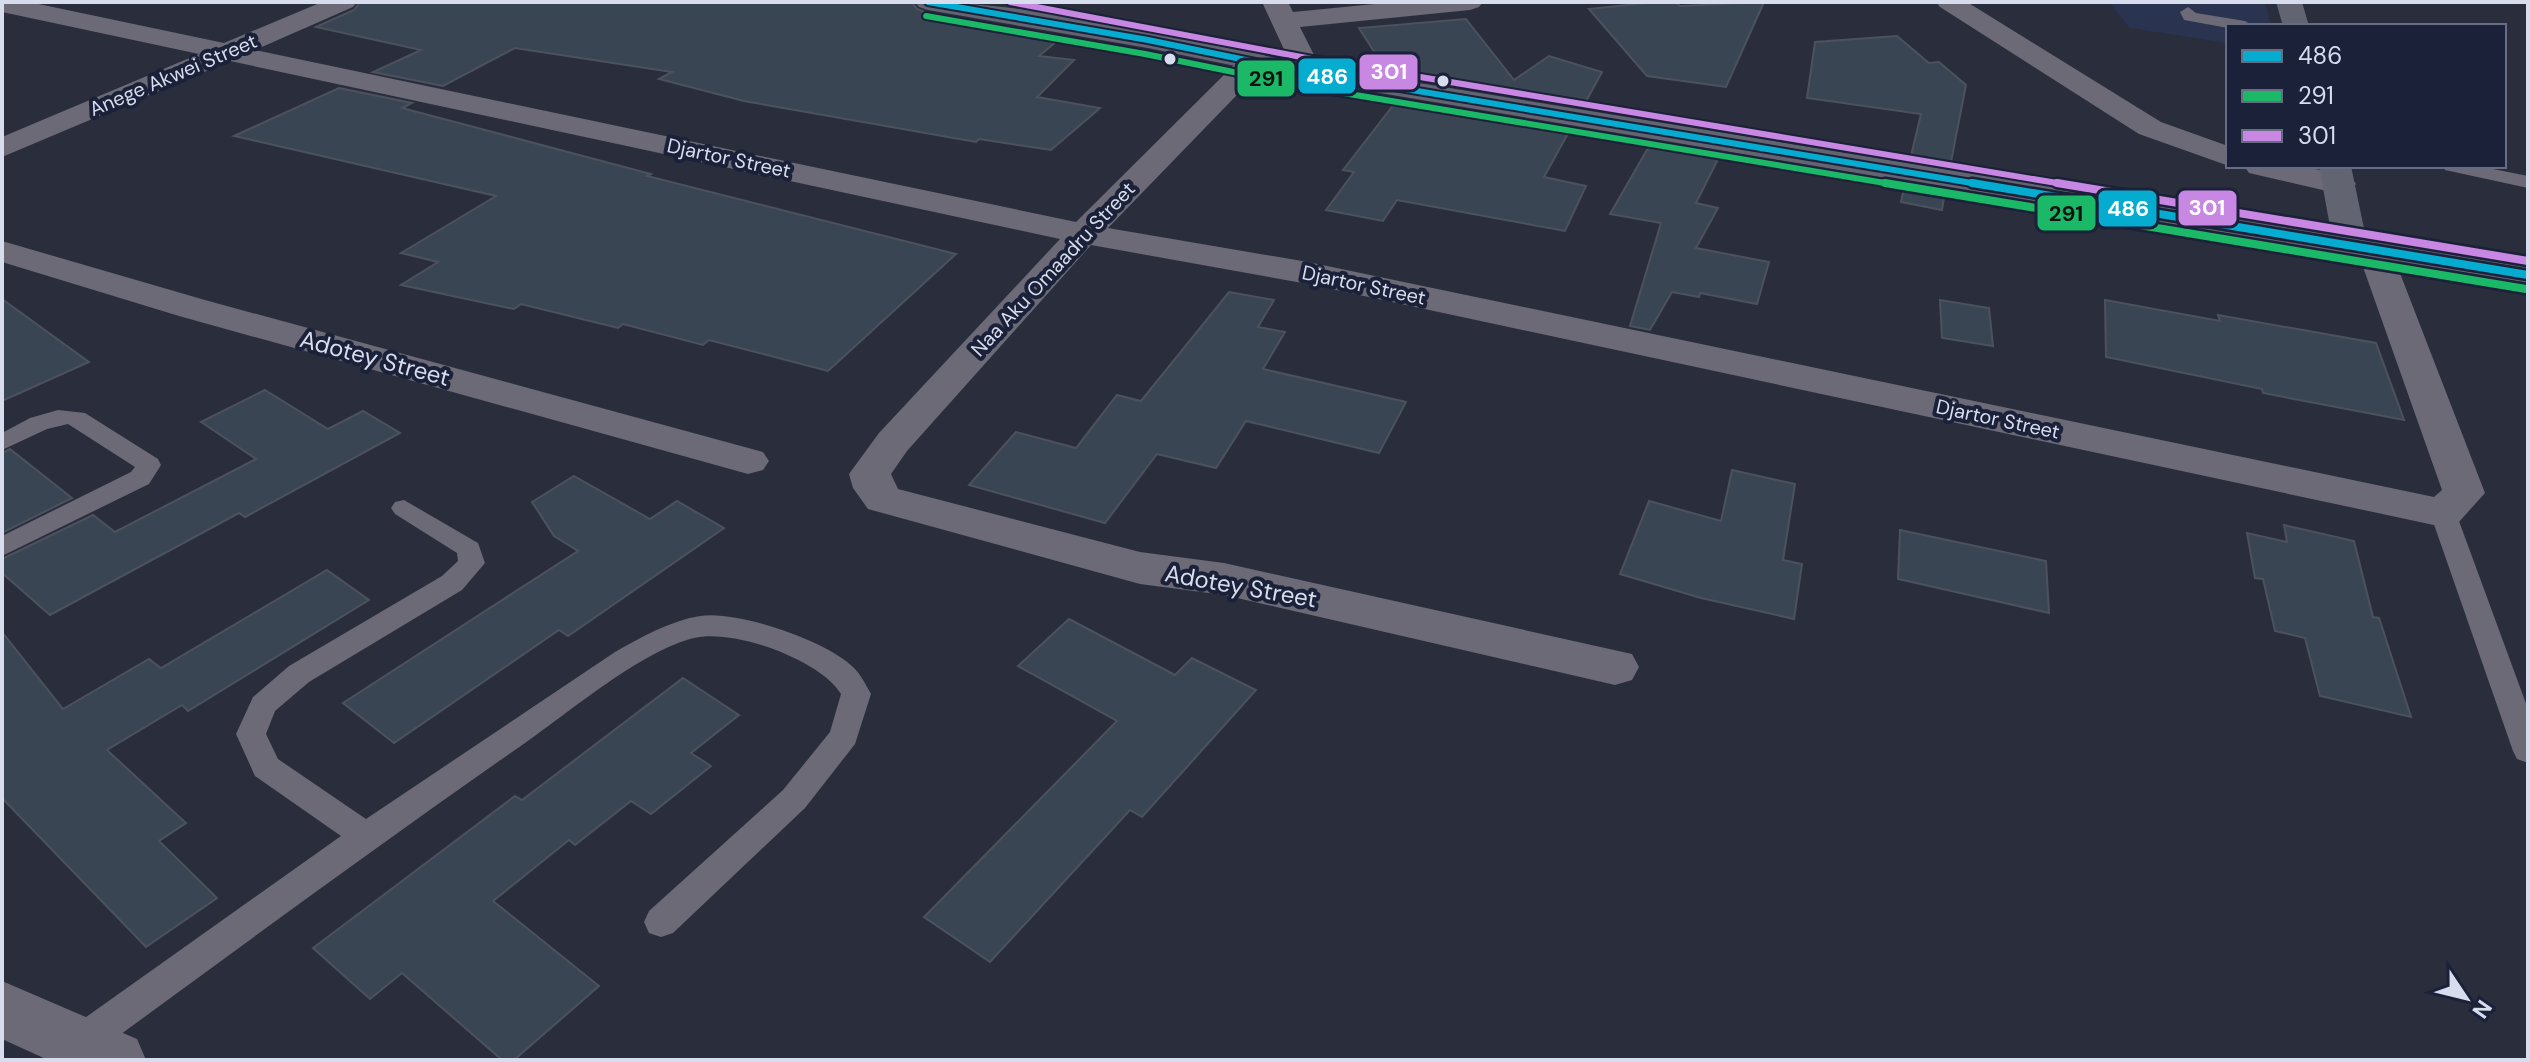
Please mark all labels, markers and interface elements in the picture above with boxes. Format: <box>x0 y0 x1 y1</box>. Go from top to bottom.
legend <box>2226 24 2506 168</box>
street label: Anege Akwei Street <box>85 28 261 122</box>
text: 486 <box>2298 40 2342 71</box>
unlabelled marker <box>1162 51 1178 67</box>
line badge: 301 <box>1358 53 1419 91</box>
line badge: 486 <box>1297 57 1357 95</box>
text: 301 <box>1371 57 1407 86</box>
line badge: 291 <box>1236 59 1296 98</box>
text: 486 <box>1306 62 1348 91</box>
text: 291 <box>1249 64 1283 93</box>
unlabelled marker <box>1435 73 1451 89</box>
text: 291 <box>2298 80 2334 111</box>
text: 301 <box>2298 120 2336 151</box>
street label: Djartor Street <box>665 132 793 184</box>
street label: Naa Aku Omaadru Street <box>965 176 1141 362</box>
line badge: 486 <box>2097 189 2158 228</box>
line badge: 301 <box>2177 189 2238 227</box>
text: 301 <box>2189 193 2225 222</box>
line badge: 291 <box>2036 194 2097 232</box>
text: 486 <box>2107 194 2149 223</box>
text: 291 <box>2049 199 2083 228</box>
street label: Djartor Street <box>1300 259 1428 311</box>
street label: Adotey Street <box>297 323 453 393</box>
street label: Djartor Street <box>1934 393 2062 445</box>
street label: Adotey Street <box>1162 557 1320 615</box>
north arrow <box>2426 958 2506 1038</box>
text: N <box>2465 994 2498 1024</box>

